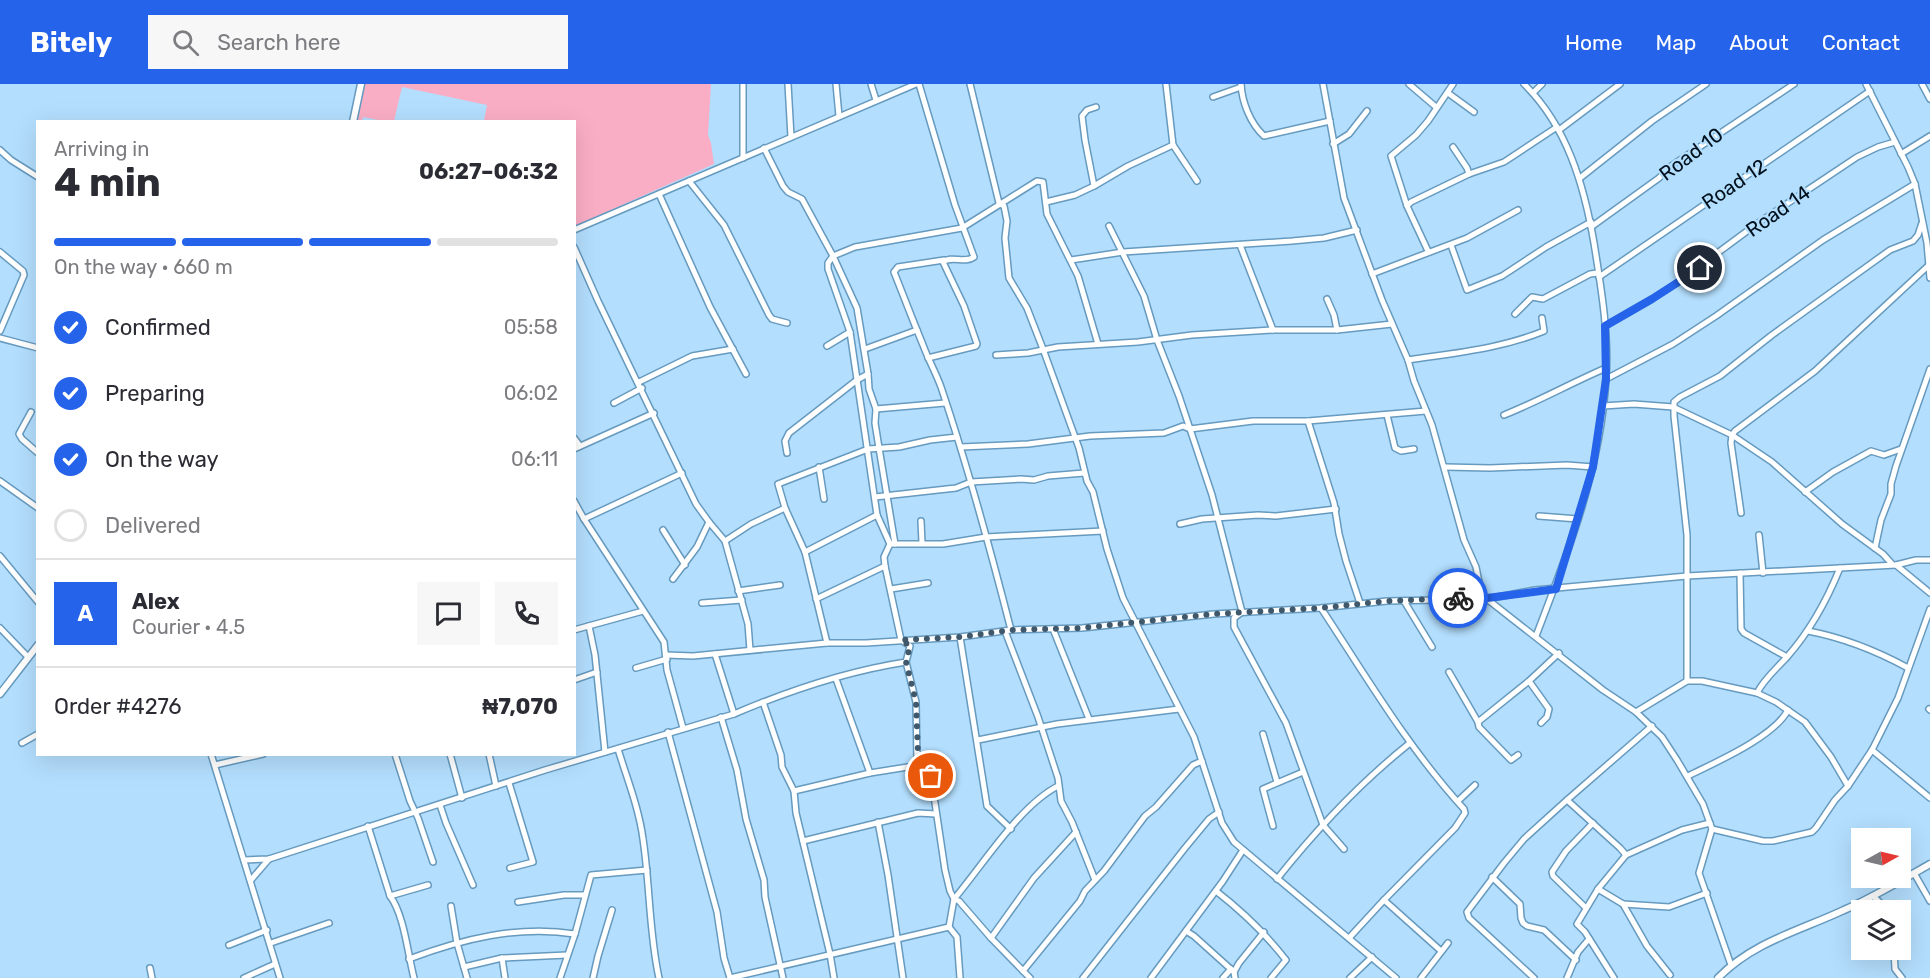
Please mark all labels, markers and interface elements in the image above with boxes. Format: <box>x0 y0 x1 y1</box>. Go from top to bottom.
search box <box>148 15 568 69</box>
text: Bitely <box>30 26 112 59</box>
icon: search <box>169 26 202 59</box>
text: Search here <box>217 29 341 56</box>
text: Home <box>1565 30 1622 55</box>
text: Map <box>1655 30 1696 55</box>
text: About <box>1729 30 1789 55</box>
text: Contact <box>1822 30 1900 55</box>
street label: Road 10 <box>1654 122 1728 186</box>
text: Arriving in <box>54 137 149 161</box>
street label: Road 12 <box>1697 154 1771 214</box>
text: 06:27–06:32 <box>419 158 558 185</box>
text: 4 min <box>54 160 161 206</box>
street label: Road 14 <box>1741 180 1815 242</box>
pin <box>1674 242 1725 293</box>
icon: home <box>1683 251 1716 284</box>
text: On the way · 660 m <box>54 255 233 279</box>
icon: check <box>54 311 87 344</box>
text: Confirmed <box>105 314 211 341</box>
text: 05:58 <box>504 315 558 339</box>
icon: check <box>54 377 87 410</box>
text: Preparing <box>105 380 205 407</box>
text: 06:02 <box>504 381 558 405</box>
icon: check <box>54 443 87 476</box>
text: On the way <box>105 446 219 473</box>
text: 06:11 <box>511 447 558 471</box>
text: Delivered <box>105 512 201 539</box>
courier <box>1428 568 1488 628</box>
button: chat <box>417 582 480 645</box>
button: phone <box>495 582 558 645</box>
icon: bike <box>1442 582 1475 615</box>
text: Alex <box>132 588 180 615</box>
text: A <box>78 600 93 627</box>
text: Courier · 4.5 <box>132 615 245 639</box>
text: Order #4276 <box>54 693 181 720</box>
text: ₦7,070 <box>482 693 558 720</box>
pin <box>905 750 956 801</box>
icon: bag <box>914 759 947 792</box>
north arrow <box>1851 828 1911 888</box>
map controls <box>1851 828 1911 960</box>
button: layers <box>1851 900 1911 960</box>

